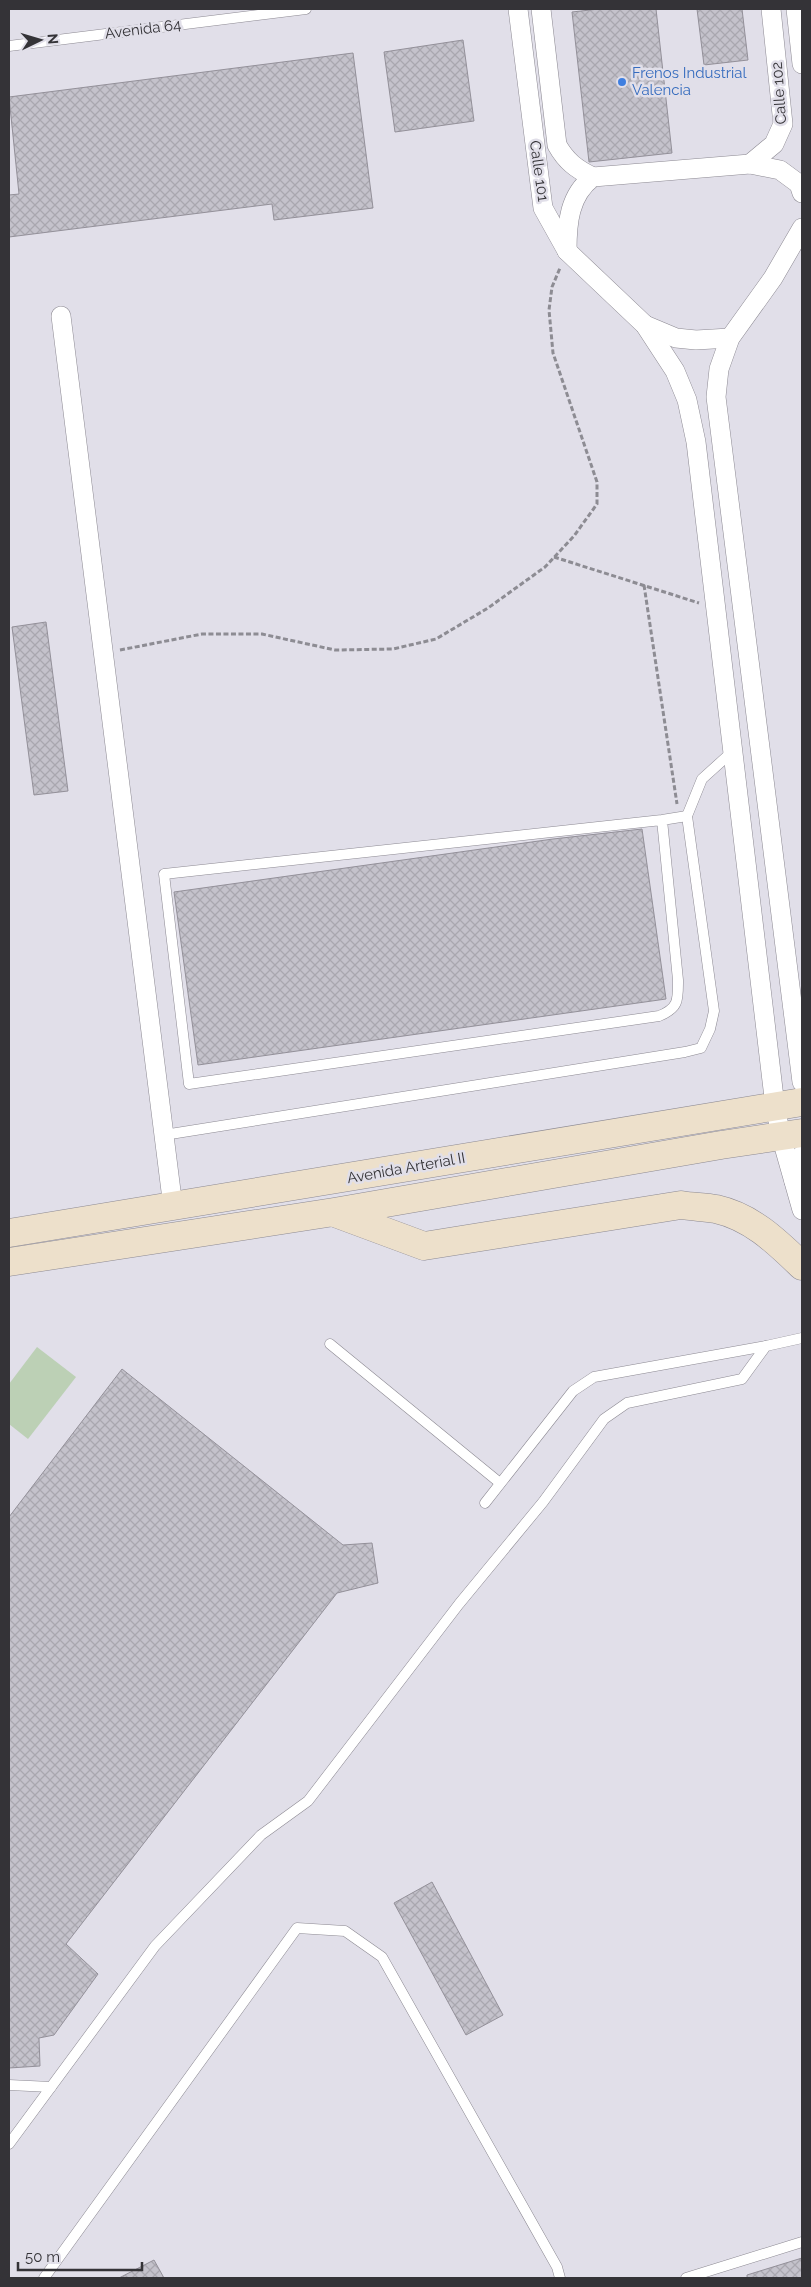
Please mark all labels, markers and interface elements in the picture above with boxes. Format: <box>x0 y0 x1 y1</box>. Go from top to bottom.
north arrow <box>15 15 65 65</box>
street label: Avenida 64 <box>104 15 182 43</box>
text: N <box>45 33 61 45</box>
street label: Calle 102 <box>768 61 790 125</box>
place label: Frenos Industrial Valencia <box>632 64 748 99</box>
marker: Frenos Industrial Valencia <box>616 76 628 88</box>
street label: Calle 101 <box>526 139 552 203</box>
street label: Avenida Arterial II <box>345 1149 467 1187</box>
scale bar <box>18 2240 141 2272</box>
text: 50 m <box>25 2248 60 2266</box>

